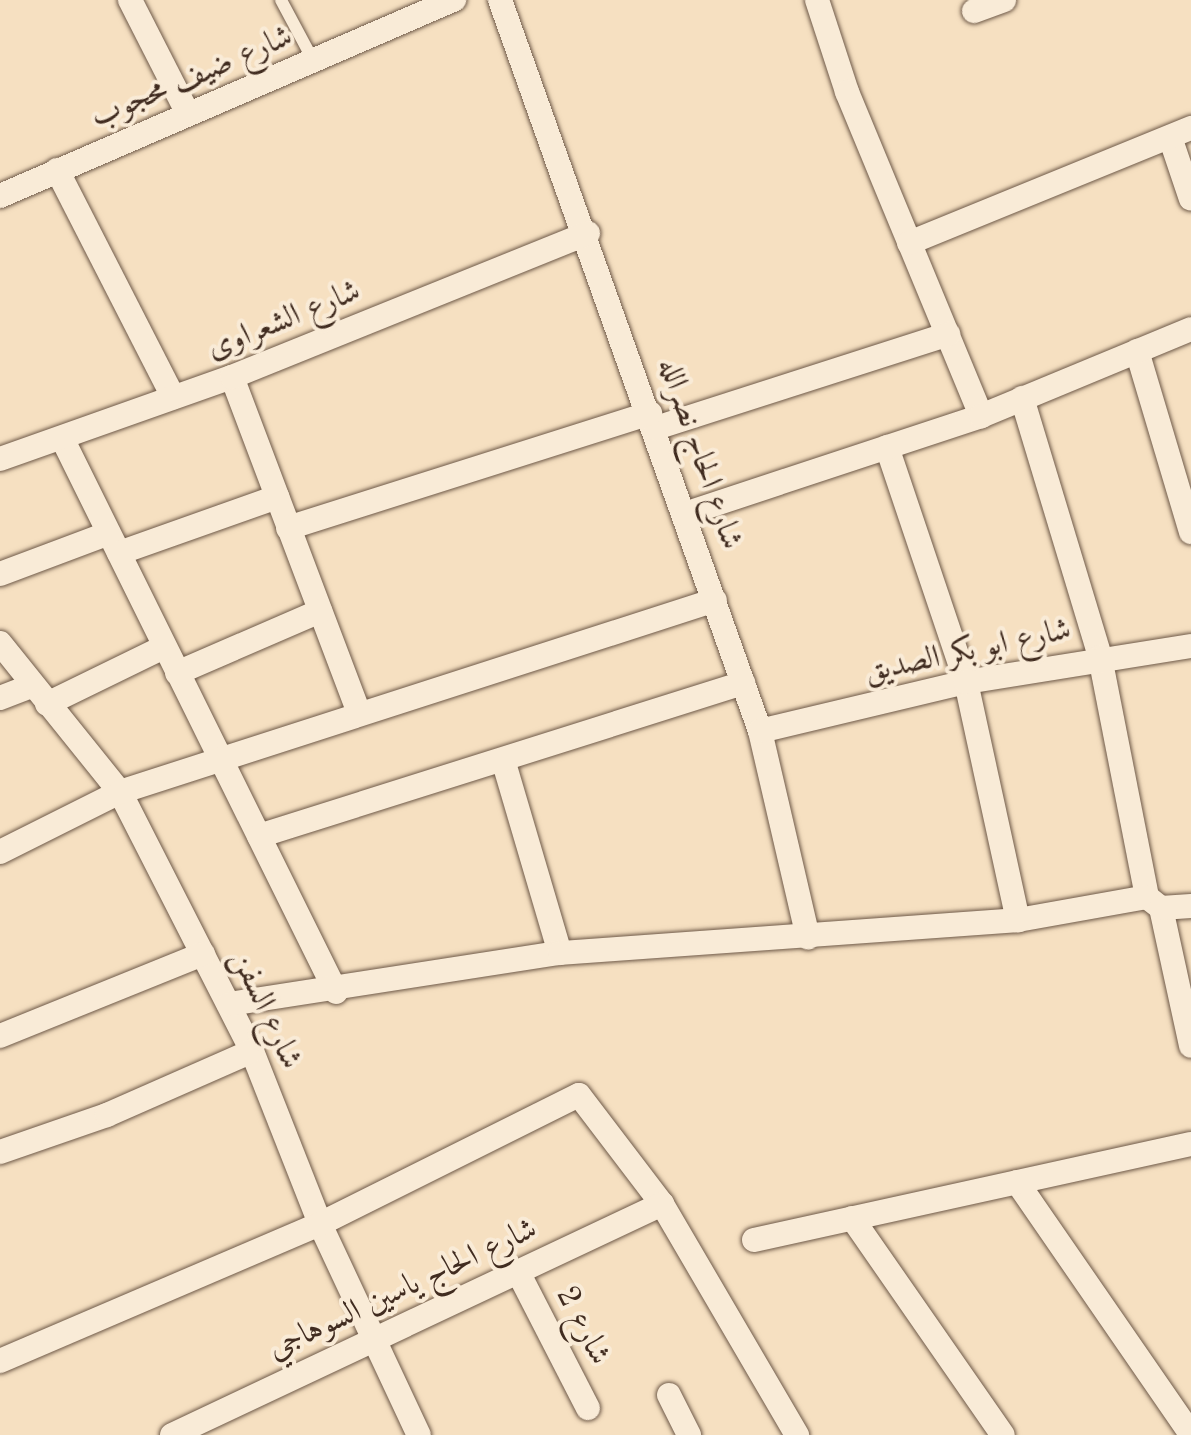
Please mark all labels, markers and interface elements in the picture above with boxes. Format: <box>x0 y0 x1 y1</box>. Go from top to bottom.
street label: شارع ضيف محجوب <box>85 18 299 138</box>
street label: شارع الشعراوى <box>202 273 366 369</box>
street label: شارع الحاج نصرالله <box>648 353 750 555</box>
street label: شارع ابو بكر الصديق <box>861 611 1075 693</box>
street label: شارع السفن <box>221 944 309 1076</box>
street label: شارع الحاج ياسين السوهاجي <box>262 1211 544 1369</box>
street label: شارع 2 <box>546 1280 618 1372</box>

